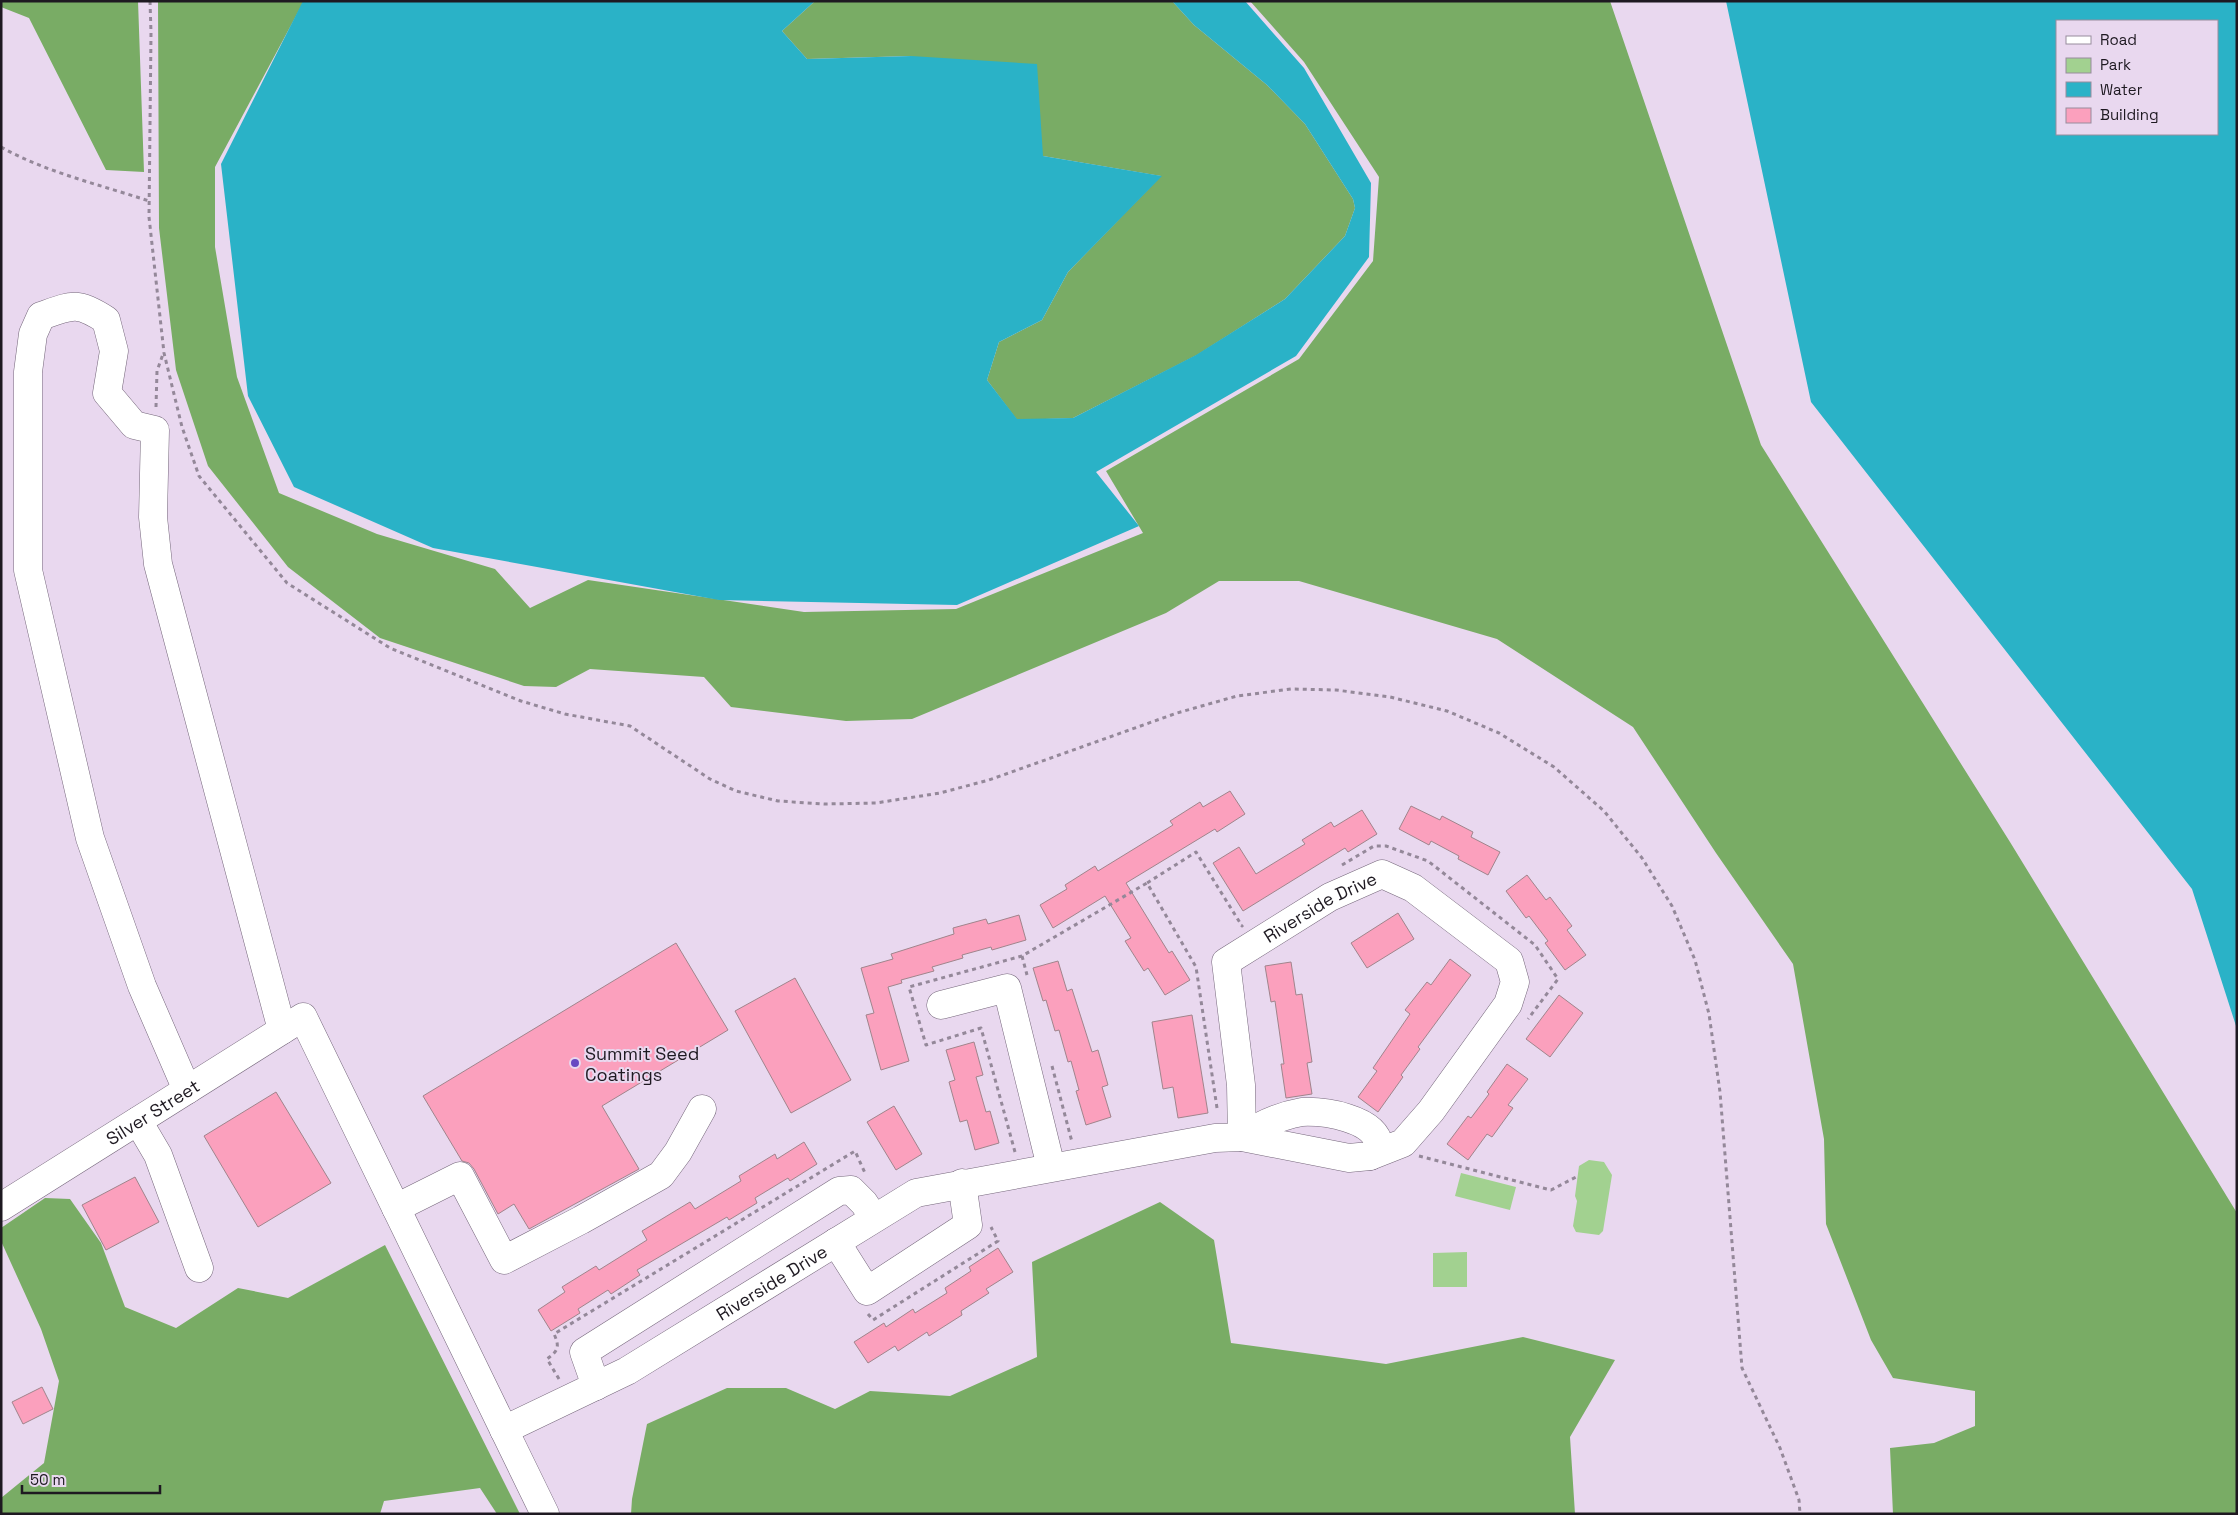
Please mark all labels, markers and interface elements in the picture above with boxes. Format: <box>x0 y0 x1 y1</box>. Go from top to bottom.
legend <box>2056 20 2218 135</box>
text: Road <box>2100 30 2137 49</box>
text: Park <box>2100 55 2131 74</box>
text: Water <box>2100 80 2143 99</box>
text: Building <box>2100 105 2159 124</box>
street label: Riverside Drive <box>1259 866 1380 947</box>
place label: Summit Seed Coatings <box>585 1042 699 1086</box>
marker: Summit Seed Coatings <box>569 1057 581 1069</box>
street label: Silver Street <box>101 1074 204 1150</box>
street label: Riverside Drive <box>712 1239 831 1325</box>
scale bar <box>22 1462 160 1494</box>
text: 50 m <box>30 1470 65 1489</box>

